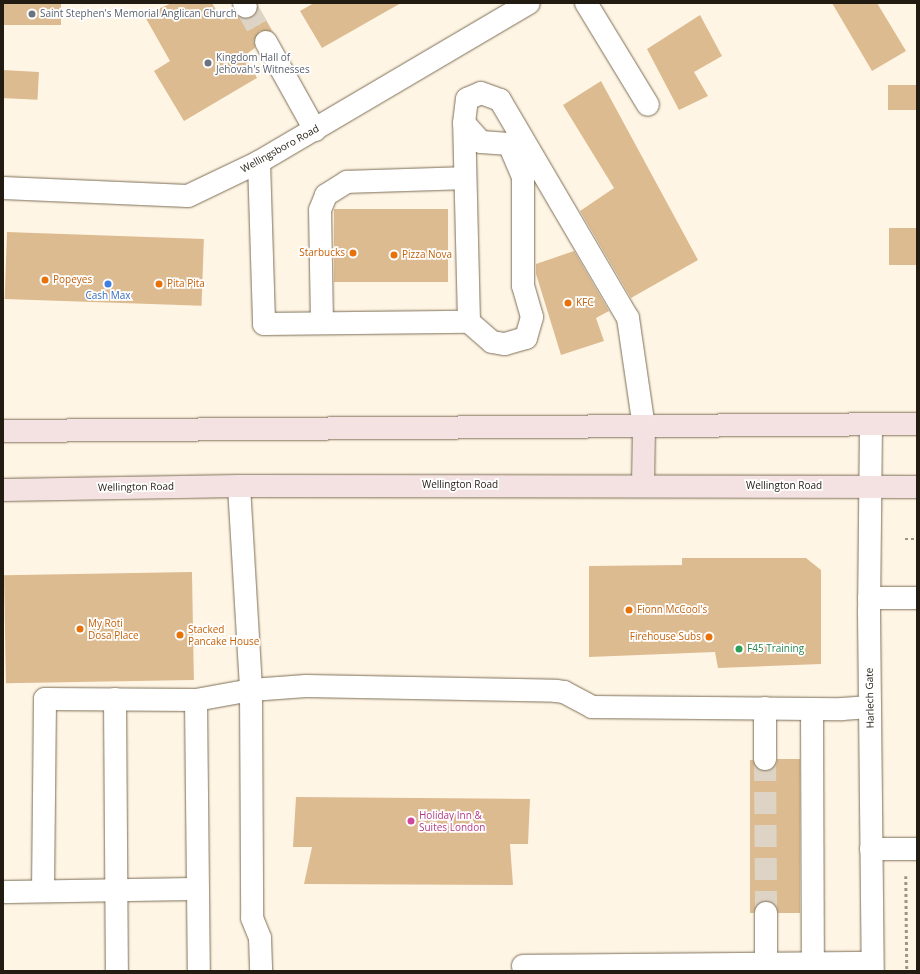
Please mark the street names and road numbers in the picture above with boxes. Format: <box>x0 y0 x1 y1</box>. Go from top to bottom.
street label: Wellingsboro Road <box>239 123 321 175</box>
street label: Wellington Road <box>422 479 498 491</box>
street label: Wellington Road <box>98 480 174 494</box>
street label: Wellington Road <box>746 480 822 492</box>
street label: Harlech Gate <box>863 668 877 728</box>

